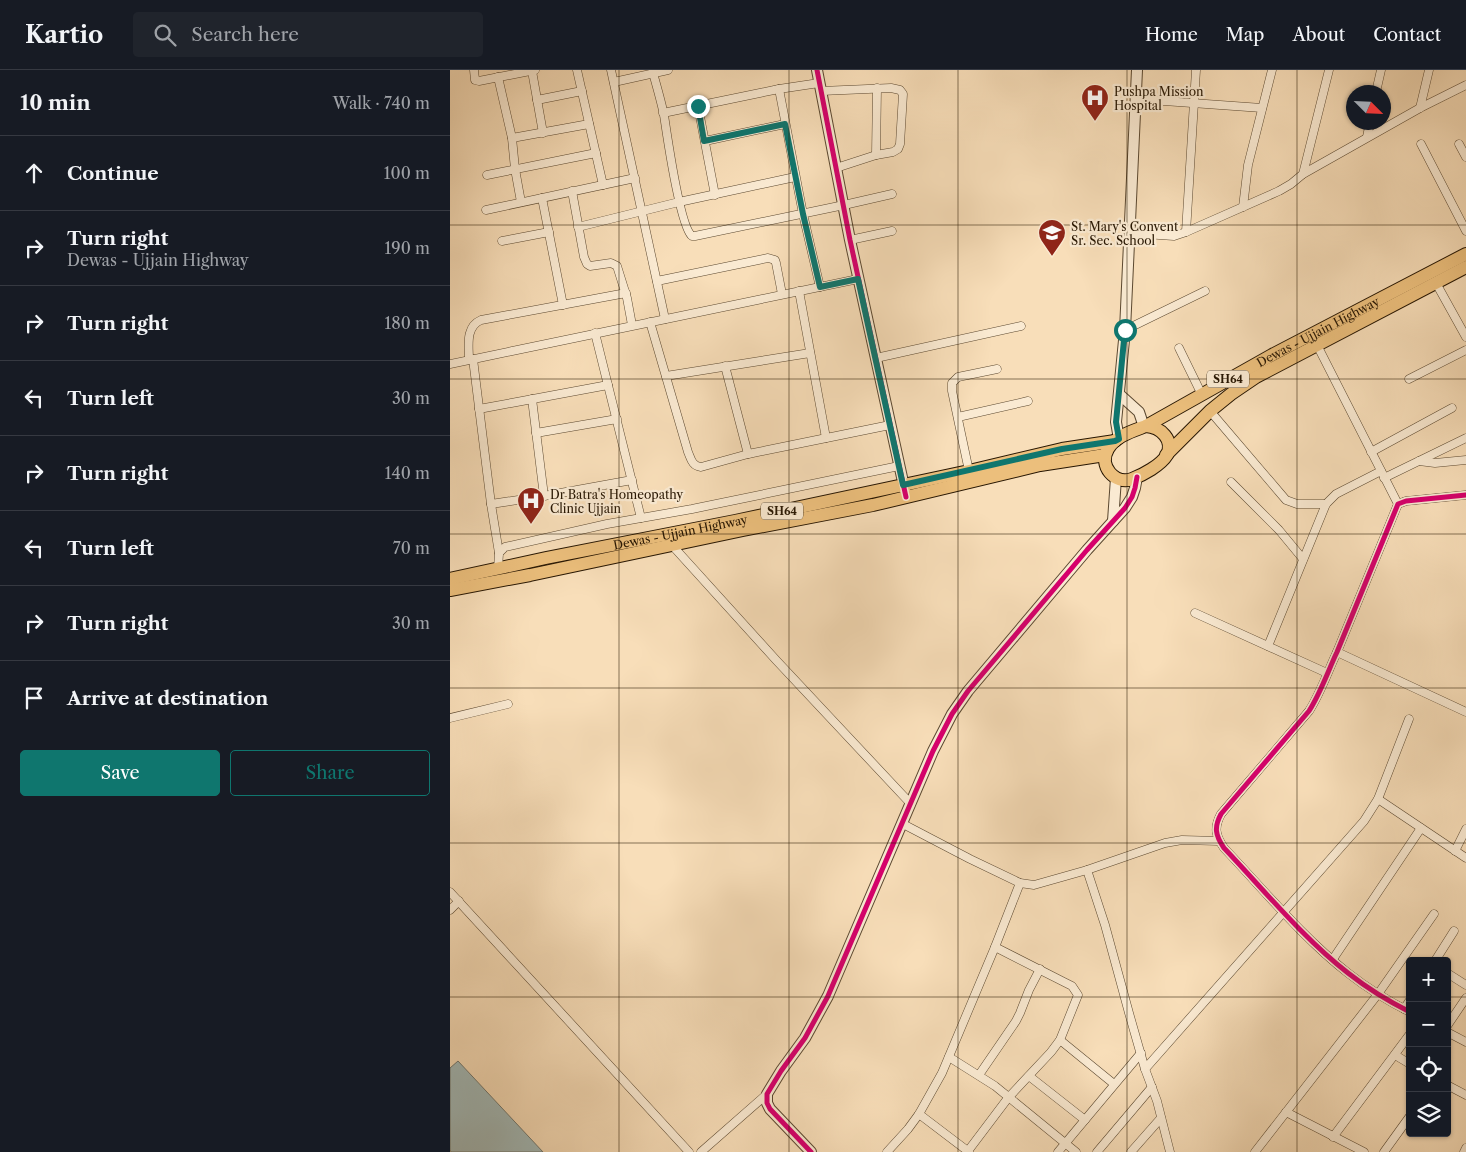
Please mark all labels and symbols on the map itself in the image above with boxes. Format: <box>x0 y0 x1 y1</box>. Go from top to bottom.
hospital icon: Pushpa Mission Hospital <box>1080 83 1110 122</box>
place label: Pushpa Mission Hospital <box>1114 84 1204 113</box>
north arrow <box>1346 85 1391 130</box>
route end <box>687 95 710 118</box>
school or university icon: St. Mary's Convent Sr. Sec. School <box>1037 218 1067 257</box>
place label: St. Mary's Convent Sr. Sec. School <box>1071 219 1179 248</box>
street label: Dewas - Ujjain Highway <box>1254 293 1382 370</box>
route start <box>1114 319 1137 342</box>
road number: SH64 <box>1207 370 1249 388</box>
hospital icon: Dr Batra's Homeopathy Clinic Ujjain <box>516 486 546 525</box>
place label: Dr Batra's Homeopathy Clinic Ujjain <box>550 487 684 516</box>
road number: SH64 <box>761 502 803 520</box>
street label: Dewas - Ujjain Highway <box>612 511 749 552</box>

